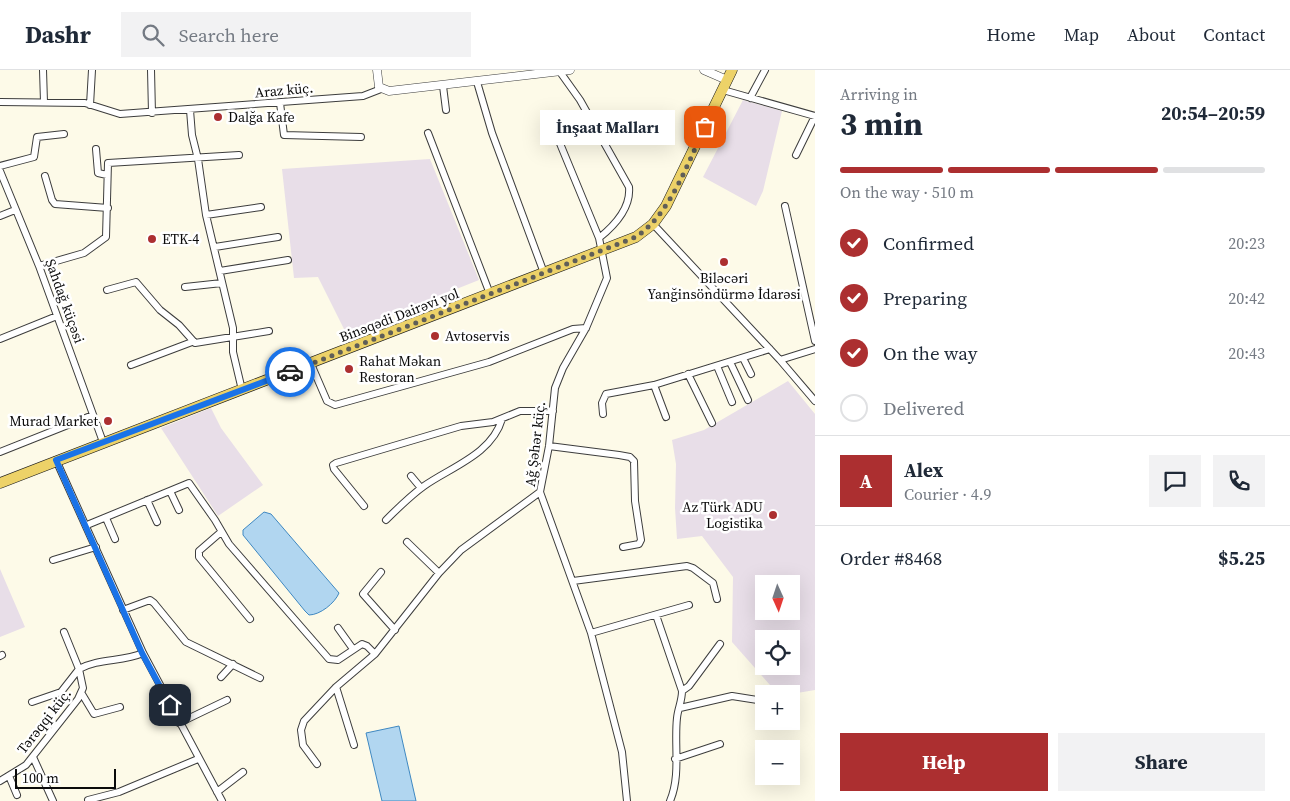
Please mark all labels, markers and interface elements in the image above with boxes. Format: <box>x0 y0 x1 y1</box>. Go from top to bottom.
search box <box>121 12 471 57</box>
text: Dashr <box>25 18 91 51</box>
icon: search <box>139 21 167 49</box>
text: Search here <box>179 22 279 48</box>
text: Home <box>987 22 1036 47</box>
text: Map <box>1064 22 1099 47</box>
text: About <box>1127 22 1175 47</box>
text: Contact <box>1203 22 1265 47</box>
street label: Araz küç. <box>254 77 314 103</box>
text: Arriving in <box>840 83 918 105</box>
text: 20:54–20:59 <box>1161 100 1265 126</box>
text: 3 min <box>840 102 923 146</box>
pin <box>684 106 726 148</box>
place label: Dalğa Kafe <box>228 107 295 127</box>
callout: İnşaat Malları <box>540 110 675 144</box>
marker: Dalğa Kafe <box>212 111 224 123</box>
icon: bag <box>691 113 719 141</box>
text: İnşaat Malları <box>556 116 659 138</box>
text: On the way · 510 m <box>840 181 974 203</box>
place label: ETK-4 <box>162 229 199 249</box>
icon: check <box>840 229 868 257</box>
text: Confirmed <box>883 230 974 256</box>
text: 20:23 <box>1228 232 1265 254</box>
marker: ETK-4 <box>146 233 158 245</box>
street label: Şahdağ küçəsi <box>41 256 89 346</box>
marker: Biləcəri Yanğinsöndürmə İdarəsi <box>718 256 730 268</box>
place label: Biləcəri Yanğinsöndürmə İdarəsi <box>647 268 801 304</box>
street label: Binəqədi Dairəvi yol <box>336 283 462 347</box>
icon: check <box>840 284 868 312</box>
text: Preparing <box>883 285 967 311</box>
text: 20:42 <box>1228 287 1265 309</box>
place label: Avtoservis <box>445 326 510 346</box>
marker: Avtoservis <box>429 330 441 342</box>
icon: check <box>840 339 868 367</box>
text: On the way <box>883 340 978 366</box>
text: 20:43 <box>1228 342 1265 364</box>
courier <box>265 347 315 397</box>
place label: Rahat Məkan Restoran <box>359 351 442 387</box>
icon: car <box>276 358 304 386</box>
marker: Rahat Məkan Restoran <box>343 363 355 375</box>
text: Delivered <box>883 395 964 421</box>
street label: Ağ Şəhər küç. <box>520 400 550 488</box>
place label: Murad Market <box>9 411 98 431</box>
marker: Murad Market <box>102 415 114 427</box>
button: chat <box>1149 455 1201 507</box>
button: phone <box>1213 455 1265 507</box>
text: Alex <box>904 457 943 483</box>
text: A <box>860 468 872 494</box>
text: Courier · 4.9 <box>904 483 992 505</box>
place label: Az Türk ADU Logistika <box>682 497 764 533</box>
marker: Az Türk ADU Logistika <box>767 509 779 521</box>
text: Order #8468 <box>840 545 942 571</box>
text: $5.25 <box>1218 545 1265 571</box>
north arrow <box>755 575 800 620</box>
map controls <box>755 575 800 785</box>
button: locate <box>755 630 800 675</box>
street label: Tərəqqi küç. <box>12 684 76 758</box>
pin <box>149 684 191 726</box>
button: + <box>755 685 800 730</box>
icon: home <box>156 691 184 719</box>
button: Help <box>840 733 1048 791</box>
button: Share <box>1058 733 1265 791</box>
button: − <box>755 740 800 785</box>
scale bar <box>15 766 116 789</box>
text: 100 m <box>22 768 59 788</box>

